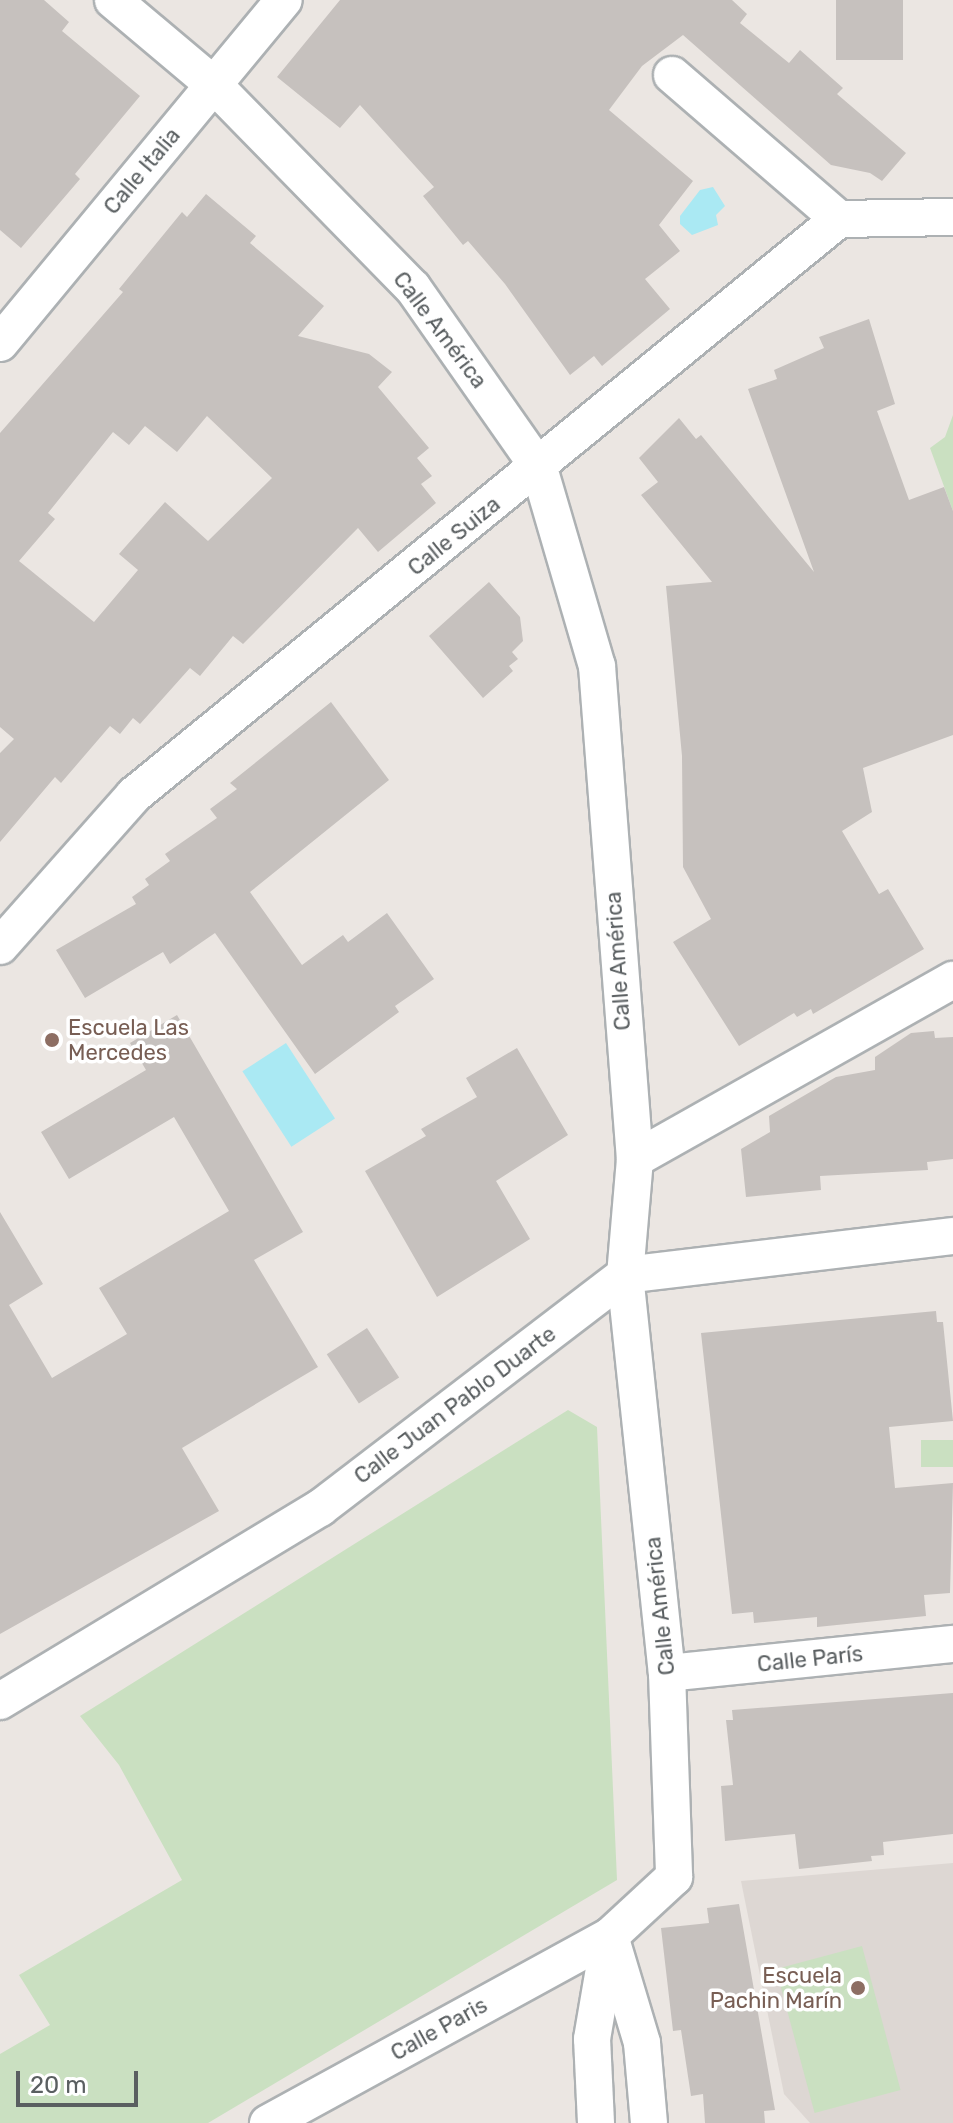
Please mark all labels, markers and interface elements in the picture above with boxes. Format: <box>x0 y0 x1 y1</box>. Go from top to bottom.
street label: Calle Italia <box>98 122 186 220</box>
street label: Calle América <box>387 266 493 394</box>
street label: Calle Suiza <box>403 491 505 581</box>
street label: Calle América <box>600 890 636 1032</box>
place label: Escuela Las Mercedes <box>68 1014 189 1066</box>
marker: Escuela Las Mercedes <box>43 1031 61 1049</box>
street label: Calle Juan Pablo Duarte <box>349 1321 561 1489</box>
street label: Calle América <box>640 1535 680 1677</box>
street label: Calle París <box>756 1640 864 1678</box>
place label: Escuela Pachin Marín <box>710 1962 842 2014</box>
marker: Escuela Pachin Marín <box>849 1979 867 1997</box>
street label: Calle Paris <box>386 1992 492 2066</box>
scale bar <box>20 2055 142 2105</box>
text: 20 m <box>30 2071 87 2099</box>

